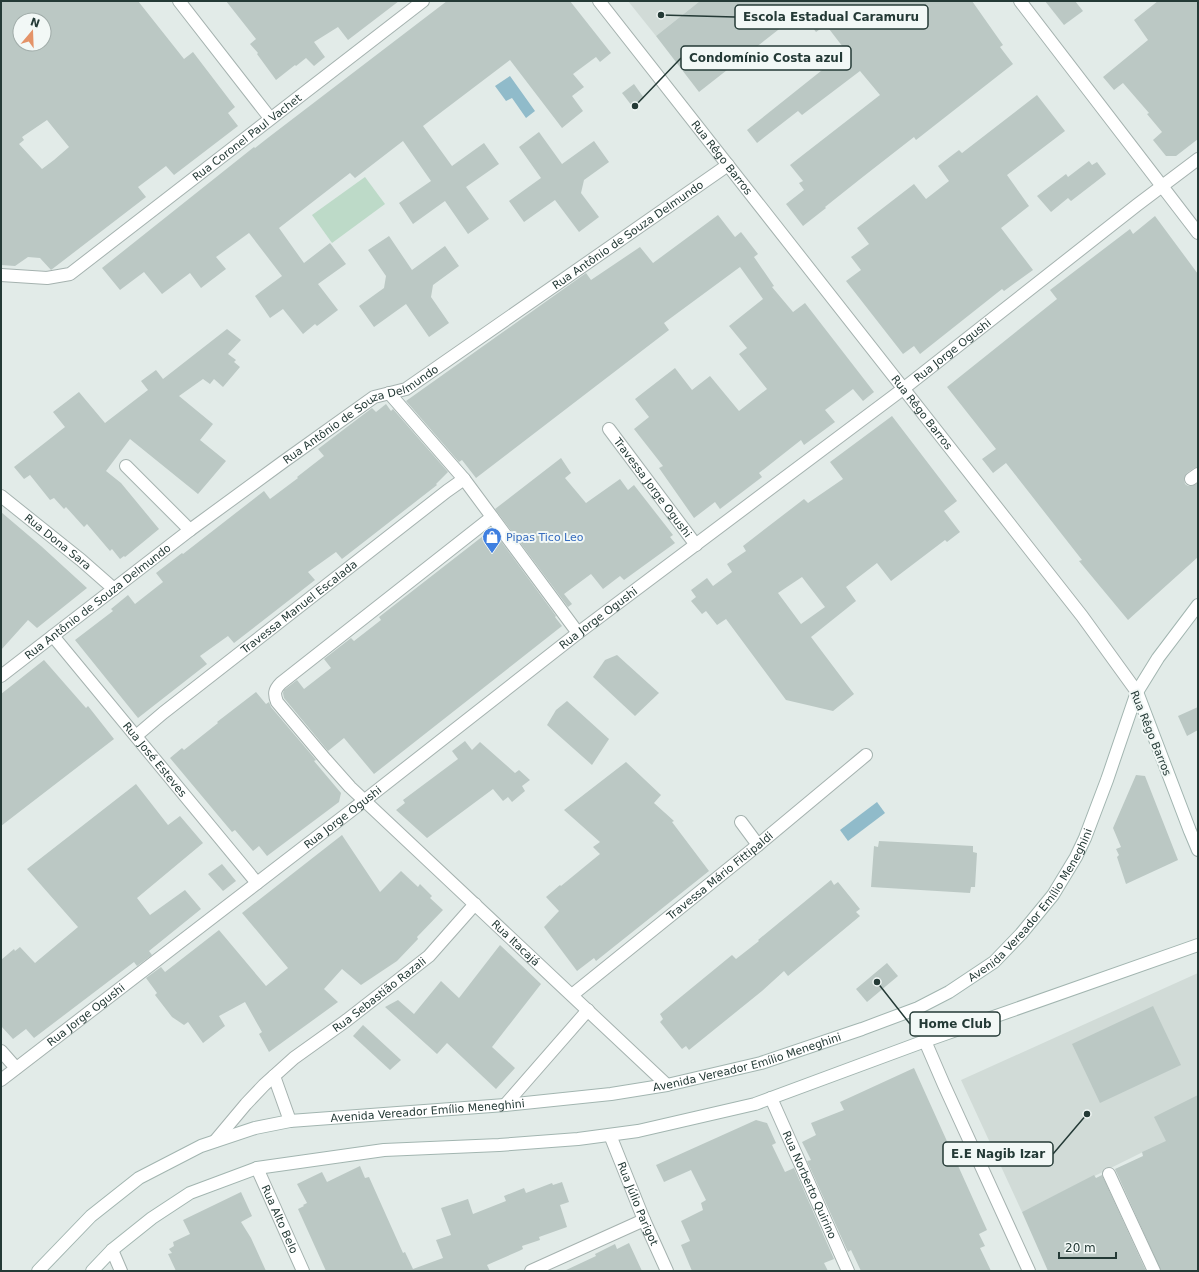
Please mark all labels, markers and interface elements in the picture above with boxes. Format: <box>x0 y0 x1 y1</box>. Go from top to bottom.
callout: Escola Estadual Caramuru <box>735 5 928 29</box>
text: Escola Estadual Caramuru <box>743 10 919 24</box>
north arrow <box>12 12 52 52</box>
text: N <box>29 15 42 31</box>
callout: Condomínio Costa azul <box>681 46 851 70</box>
text: Condomínio Costa azul <box>689 51 843 65</box>
street label: Rua Coronel Paul Vachet <box>190 91 305 184</box>
street label: Rua Rêgo Barros <box>688 118 755 198</box>
street label: Rua Antônio de Souza Delmundo <box>550 178 706 292</box>
street label: Rua Jorge Ogushi <box>911 316 994 385</box>
street label: Rua Antônio de Souza Delmundo <box>281 362 441 467</box>
street label: Rua Rêgo Barros <box>888 373 955 453</box>
street label: Travessa Jorge Ogushi <box>610 434 694 540</box>
street label: Rua Dona Sara <box>22 511 94 573</box>
shop icon: Pipas Tico Leo <box>481 526 503 554</box>
place label: Pipas Tico Leo <box>506 531 584 544</box>
street label: Rua Antônio de Souza Delmundo <box>22 541 174 662</box>
street label: Travessa Manuel Escalada <box>238 558 360 657</box>
street label: Rua Jorge Ogushi <box>557 585 640 652</box>
street label: Rua Rêgo Barros <box>1127 689 1174 778</box>
street label: Rua José Esteves <box>120 720 189 800</box>
street label: Rua Jorge Ogushi <box>302 784 384 852</box>
street label: Avenida Vereador Emílio Meneghini <box>966 827 1095 985</box>
street label: Travessa Mário Fittipaldi <box>664 829 776 923</box>
street label: Rua Itacajá <box>489 917 542 969</box>
street label: Rua Sebastião Razali <box>330 955 429 1035</box>
street label: Rua Jorge Ogushi <box>45 981 127 1049</box>
callout: Home Club <box>910 1012 1000 1036</box>
text: Home Club <box>918 1017 992 1031</box>
street label: Avenida Vereador Emílio Meneghini <box>652 1031 843 1094</box>
street label: Avenida Vereador Emílio Meneghini <box>330 1097 525 1125</box>
street label: Rua Norberto Quirino <box>779 1129 839 1241</box>
callout: E.E Nagib Izar <box>943 1142 1053 1166</box>
text: E.E Nagib Izar <box>951 1147 1045 1161</box>
street label: Rua Júlio Parigot <box>614 1160 661 1248</box>
street label: Rua Alto Belo <box>258 1183 300 1256</box>
scale bar <box>1059 1234 1116 1260</box>
text: 20 m <box>1065 1241 1096 1255</box>

